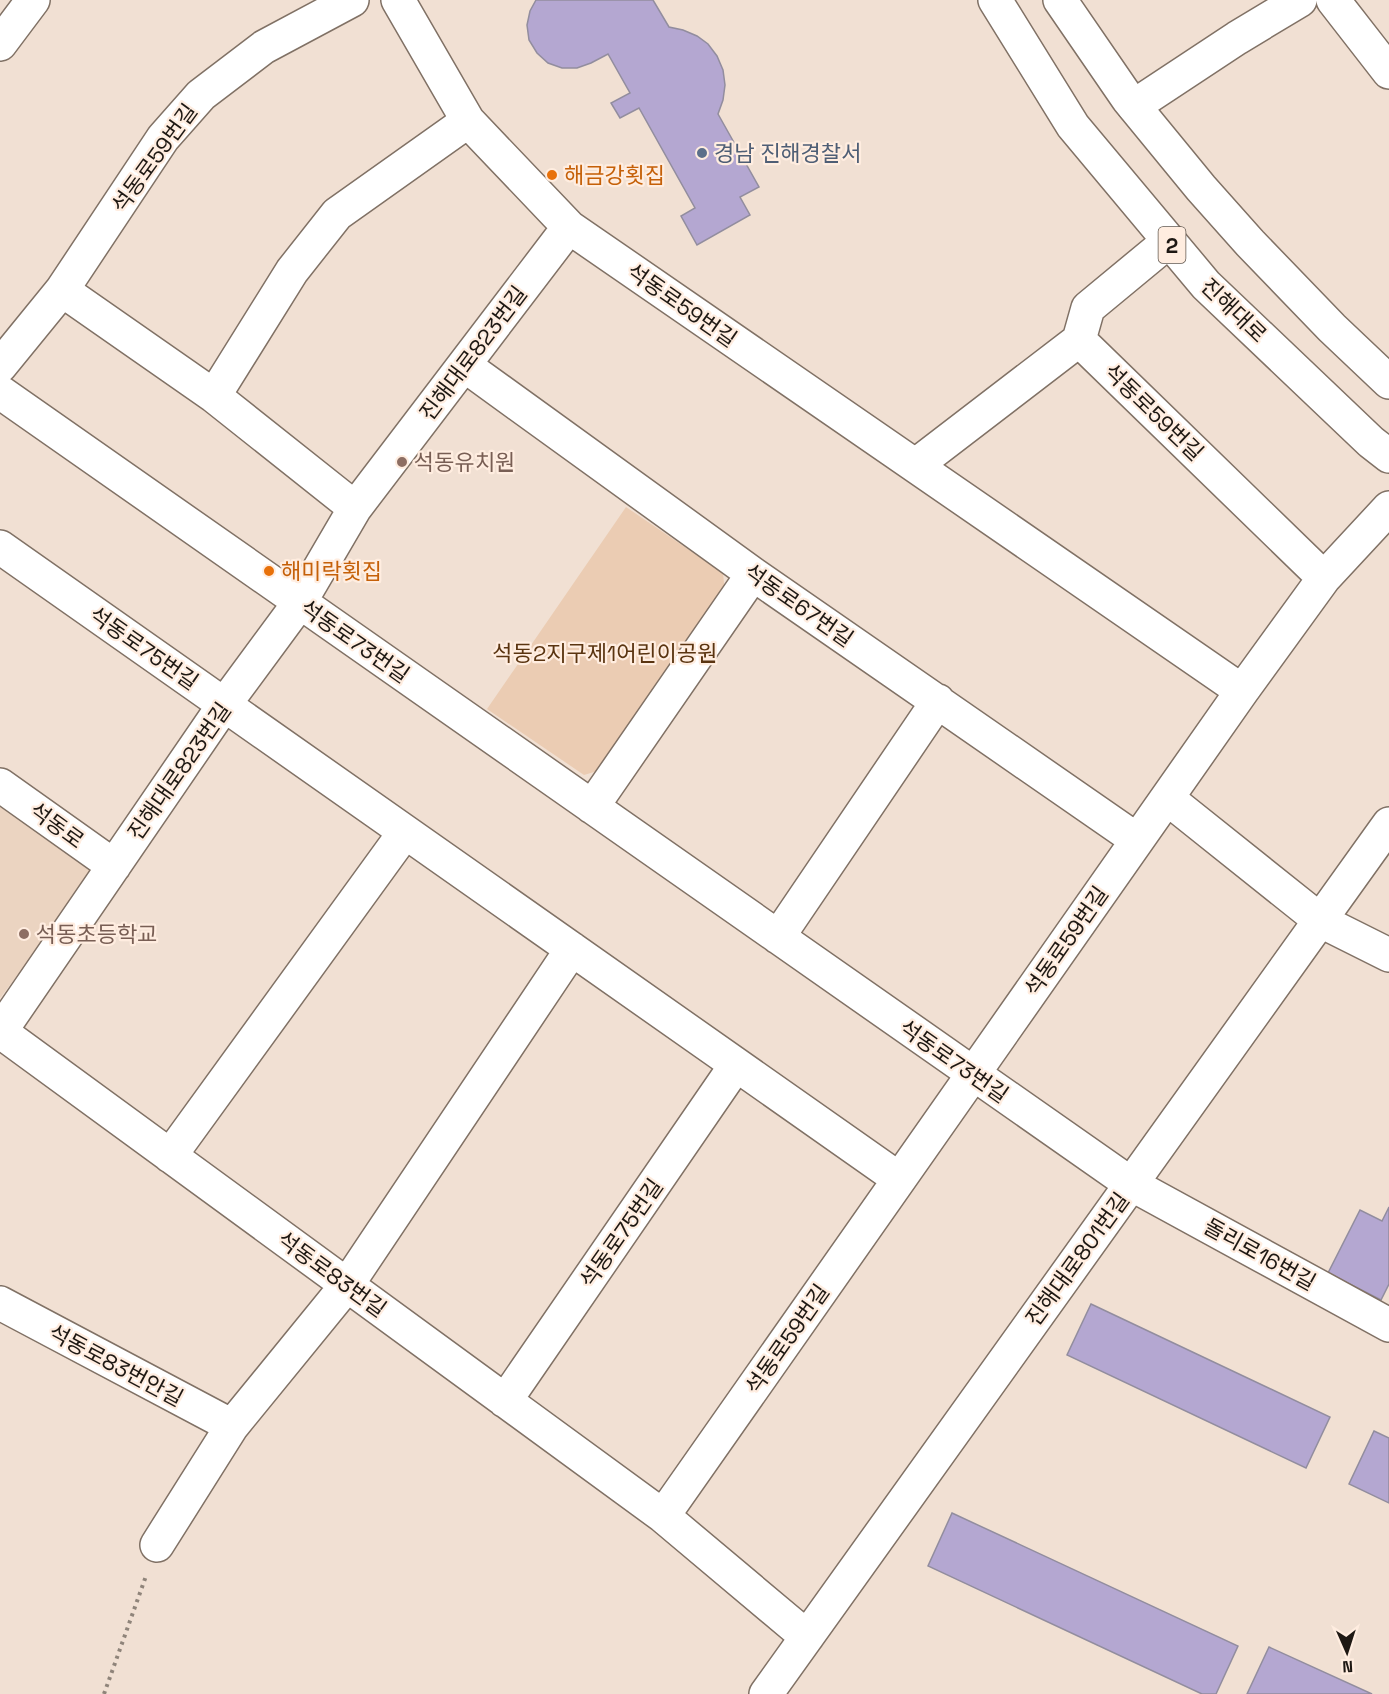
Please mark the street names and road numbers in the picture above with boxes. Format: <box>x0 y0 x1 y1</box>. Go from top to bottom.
street label: 석동로59번길 <box>105 98 203 218</box>
road number: 2 <box>1158 227 1186 263</box>
street label: 석동로59번길 <box>622 257 742 353</box>
street label: 진해대로 <box>1195 272 1273 348</box>
street label: 진해대로823번길 <box>413 280 533 426</box>
street label: 석동로59번길 <box>1098 358 1210 466</box>
street label: 석동로67번길 <box>739 557 859 653</box>
street label: 석동로73번길 <box>295 593 415 689</box>
street label: 석동로75번길 <box>84 600 204 696</box>
street label: 진해대로823번길 <box>121 697 237 845</box>
street label: 석동로 <box>24 796 90 854</box>
street label: 석동로59번길 <box>1018 881 1114 1001</box>
street label: 석동로73번길 <box>894 1013 1014 1109</box>
street label: 석동로75번길 <box>573 1173 669 1293</box>
street label: 진해대로801번길 <box>1019 1187 1135 1331</box>
street label: 돌리로16번길 <box>1199 1212 1321 1296</box>
street label: 석동로83번길 <box>272 1225 392 1323</box>
street label: 석동로59번길 <box>739 1279 835 1399</box>
street label: 석동로83번안길 <box>44 1318 188 1412</box>

